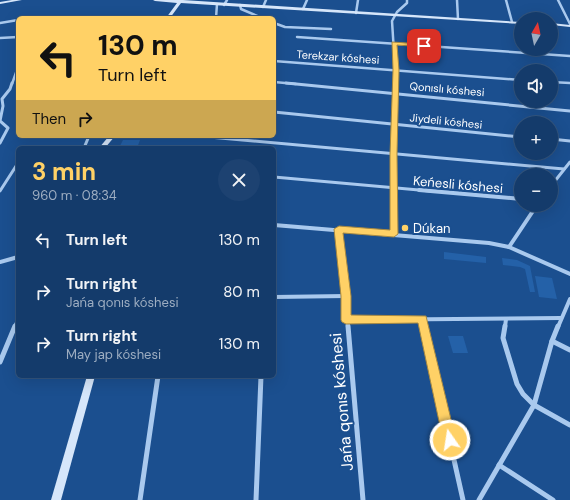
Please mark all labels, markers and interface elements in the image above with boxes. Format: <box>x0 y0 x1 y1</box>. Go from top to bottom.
north arrow <box>514 12 558 56</box>
map controls <box>514 12 558 212</box>
text: 130 m <box>98 27 178 64</box>
pin <box>407 29 441 63</box>
icon: left <box>32 32 84 84</box>
icon: arrive <box>413 35 435 57</box>
street label: Terekzar kóshesi <box>296 47 380 67</box>
text: Turn left <box>98 63 167 87</box>
button: sound <box>514 64 558 108</box>
street label: Qonıslı kóshesi <box>409 79 485 99</box>
icon: right <box>74 108 96 130</box>
text: Then <box>32 109 66 129</box>
street label: Jiydeli kóshesi <box>409 110 483 132</box>
button: + <box>514 116 558 160</box>
text: 3 min <box>32 156 96 187</box>
button: close <box>218 159 260 201</box>
button: − <box>514 168 558 212</box>
street label: Keńesli kóshesi <box>412 172 504 197</box>
text: 960 m · 08:34 <box>32 187 117 204</box>
place label: Dúkan <box>413 220 450 237</box>
marker: Dúkan <box>400 223 410 233</box>
icon: left <box>32 229 54 251</box>
text: Turn left <box>66 230 127 250</box>
text: 130 m <box>219 230 260 250</box>
text: Turn right <box>66 274 137 294</box>
icon: right <box>32 281 54 303</box>
text: 80 m <box>223 282 260 302</box>
text: Jańa qonıs kóshesi <box>66 294 179 311</box>
text: Turn right <box>66 326 137 346</box>
street label: Jańa qonıs kóshesi <box>325 332 358 472</box>
icon: right <box>32 333 54 355</box>
text: 130 m <box>219 334 260 354</box>
text: May jap kóshesi <box>66 346 161 363</box>
position arrow <box>429 419 471 461</box>

